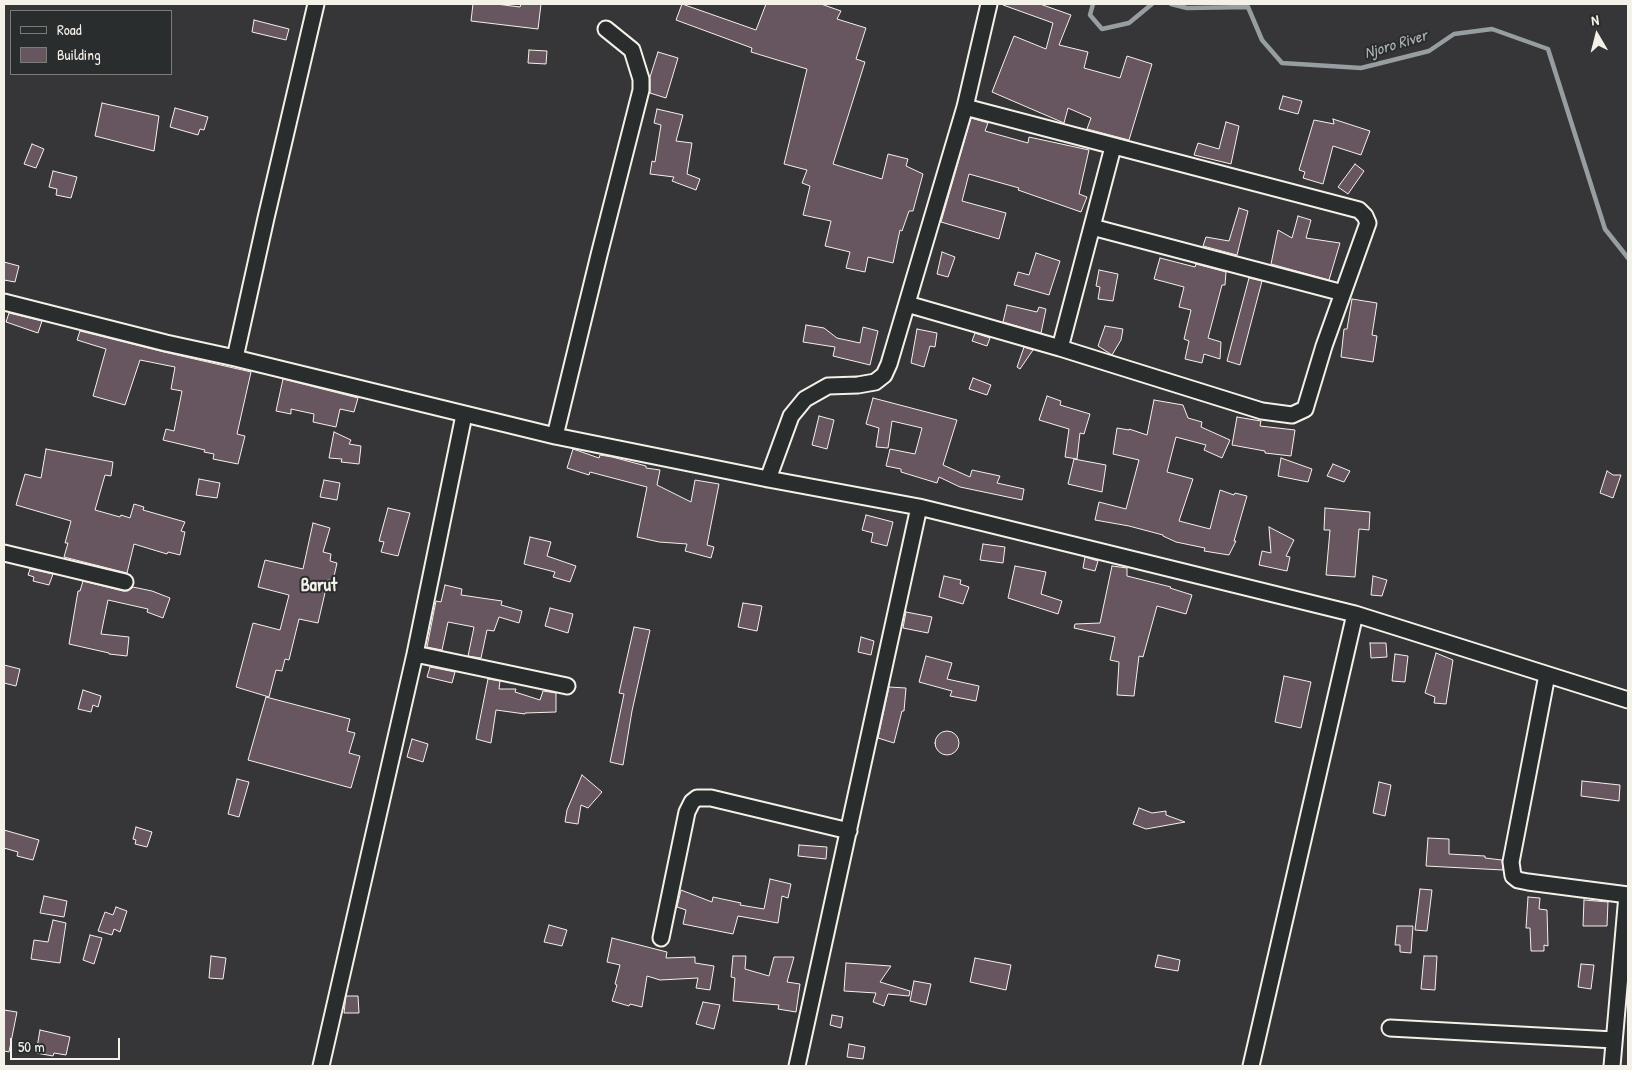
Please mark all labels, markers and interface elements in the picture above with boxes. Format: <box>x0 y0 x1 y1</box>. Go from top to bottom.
legend <box>10 10 172 75</box>
north arrow <box>1572 10 1622 60</box>
text: N <box>1590 10 1600 30</box>
text: Road <box>57 19 82 40</box>
water label: Njoro River <box>1362 26 1430 64</box>
text: Building <box>57 44 101 65</box>
district label: Barut <box>301 575 337 597</box>
scale bar <box>12 1028 122 1060</box>
text: 50 m <box>18 1036 45 1057</box>

